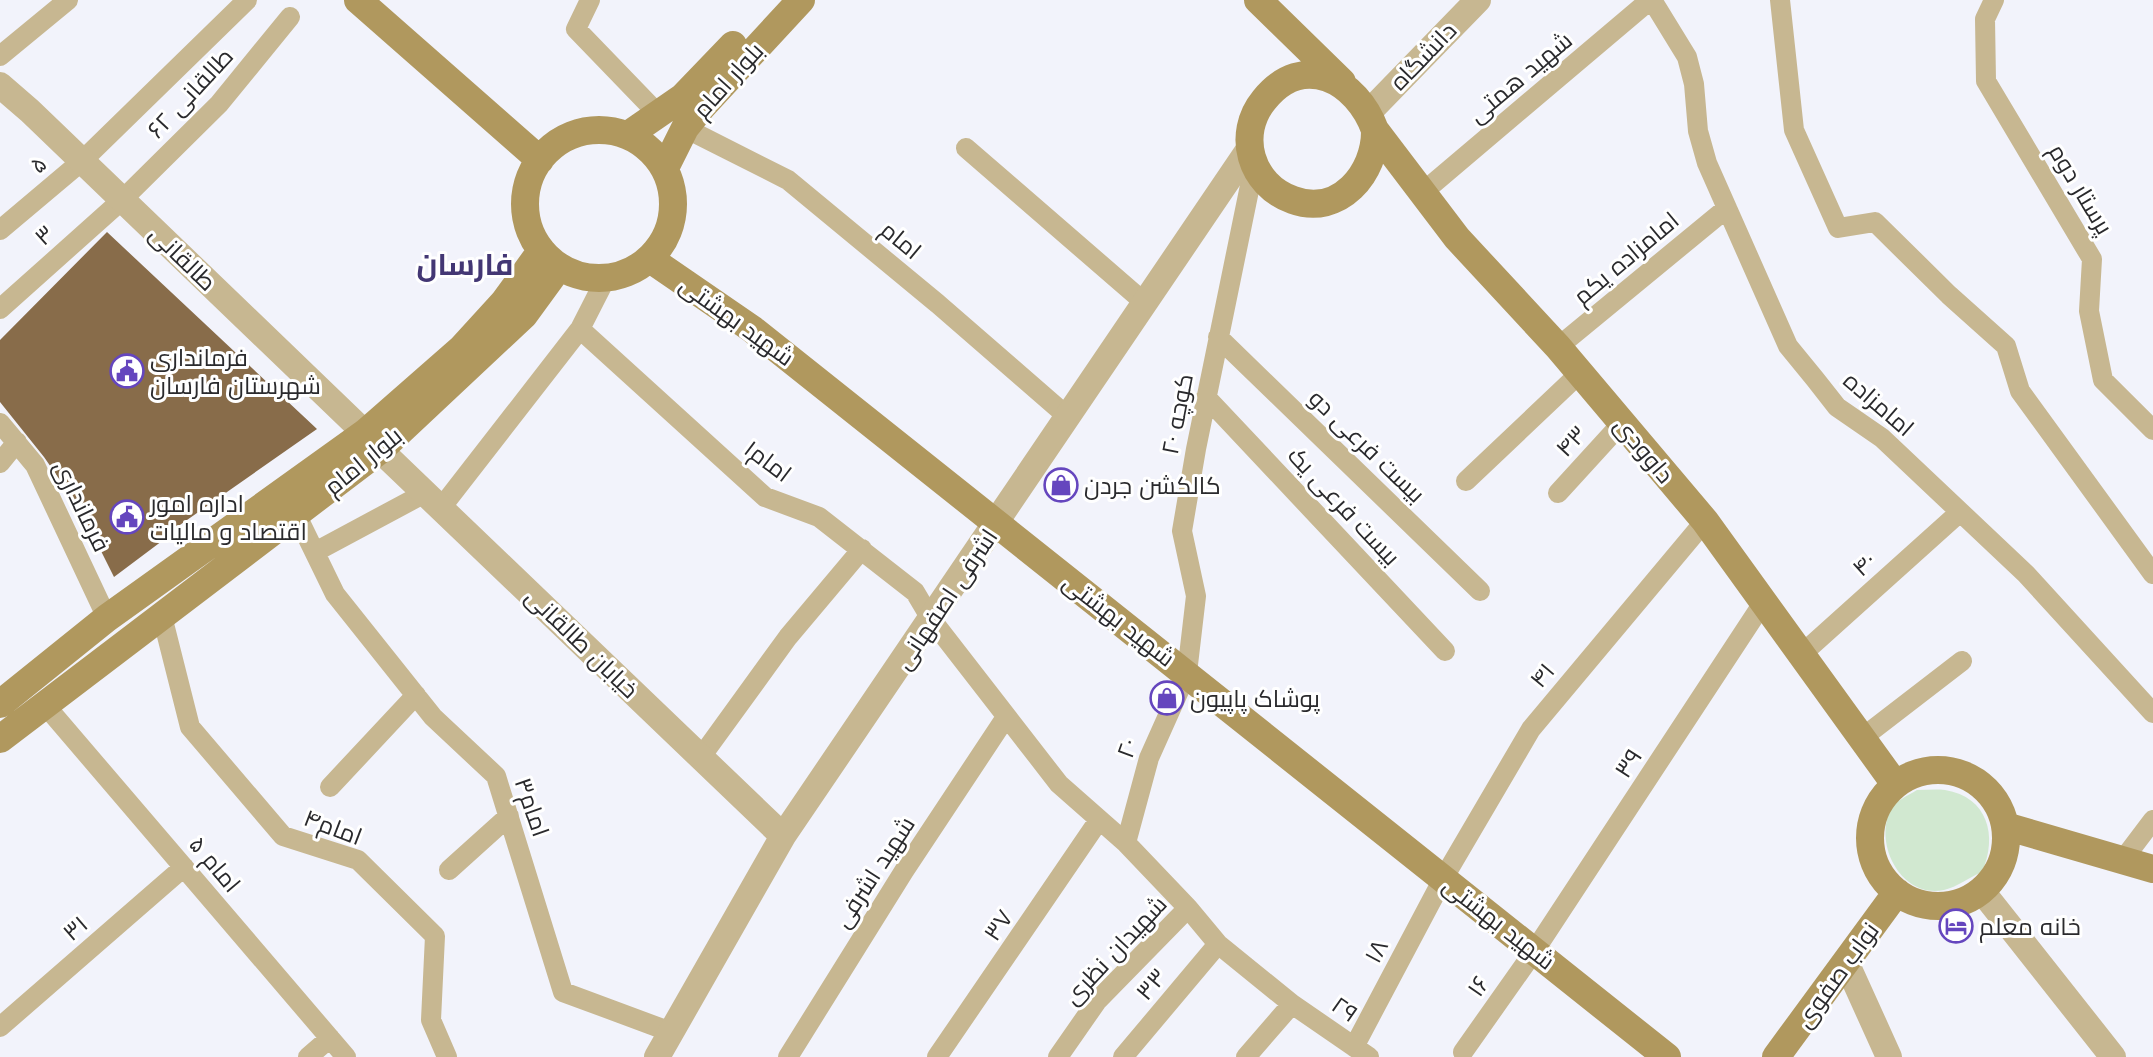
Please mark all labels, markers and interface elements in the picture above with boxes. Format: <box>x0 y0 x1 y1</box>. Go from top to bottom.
street label: دانشگاه <box>1382 14 1464 98</box>
street label: شهید همتی <box>1460 23 1580 131</box>
street label: بلوار امام <box>684 34 772 126</box>
street label: طالقانی ۶۲ <box>139 40 241 146</box>
street label: پرستار دوم <box>2040 137 2122 242</box>
street label: ۵ <box>22 146 54 182</box>
street label: امامزاده یکم <box>1565 203 1687 313</box>
street label: امام <box>873 212 929 268</box>
street label: ۳ <box>26 217 62 253</box>
street label: طالقانی <box>142 217 224 299</box>
district label: فارسان <box>416 243 514 286</box>
street label: شهید بهشتی <box>673 267 801 375</box>
place label: فرمانداری شهرستان فارسان <box>150 340 321 403</box>
public building icon: فرمانداری شهرستان فارسان <box>109 353 145 389</box>
street label: امامزاده <box>1836 363 1922 445</box>
street label: کوچه ۲۰ <box>1152 370 1202 458</box>
street label: بیست فرعی دو <box>1301 381 1433 511</box>
street label: داوودی <box>1606 409 1682 491</box>
street label: ۴۳ <box>1547 417 1595 465</box>
street label: بلوار امام <box>316 419 410 503</box>
street label: امام۱ <box>737 432 799 490</box>
street label: بیست فرعی یک <box>1280 439 1408 573</box>
street label: فرمانداری <box>45 454 119 558</box>
shop icon: کالکشن جردن <box>1043 467 1079 503</box>
place label: کالکشن جردن <box>1084 468 1221 503</box>
place label: اداره امور اقتصاد و مالیات <box>148 486 307 549</box>
public building icon: اداره امور اقتصاد و مالیات <box>109 499 145 535</box>
street label: اشرفی اصفهانی <box>886 522 1006 676</box>
street label: ۴۰ <box>1844 544 1884 584</box>
street label: شهید بهشتی <box>1055 565 1183 675</box>
street label: خیابان طالقانی <box>517 580 647 706</box>
street label: ۴۱ <box>1521 655 1563 695</box>
shop icon: پوشاک پاپیون <box>1149 680 1185 716</box>
place label: پوشاک پاپیون <box>1190 681 1321 716</box>
street label: ۲۰ <box>1107 733 1147 763</box>
street label: ۳۹ <box>1606 741 1650 785</box>
street label: امام۳ <box>506 773 558 841</box>
street label: امام۴ <box>299 800 367 854</box>
street label: شهید اشرفی <box>825 809 923 935</box>
street label: امام ۵ <box>181 828 249 900</box>
street label: شهید بهشتی <box>1435 868 1563 978</box>
street label: شهیدان نظری <box>1055 887 1175 1013</box>
street label: ۳۷ <box>975 902 1021 948</box>
street label: ۳۱ <box>55 907 95 949</box>
hotel icon: خانه معلم <box>1938 908 1974 944</box>
place label: خانه معلم <box>1979 909 2081 944</box>
street label: نواب صفوی <box>1787 915 1887 1035</box>
street label: ۱۸ <box>1355 933 1397 969</box>
street label: ۳۳ <box>1127 960 1175 1008</box>
street label: ۱۶ <box>1458 968 1498 1004</box>
street label: ۲۹ <box>1325 987 1365 1031</box>

